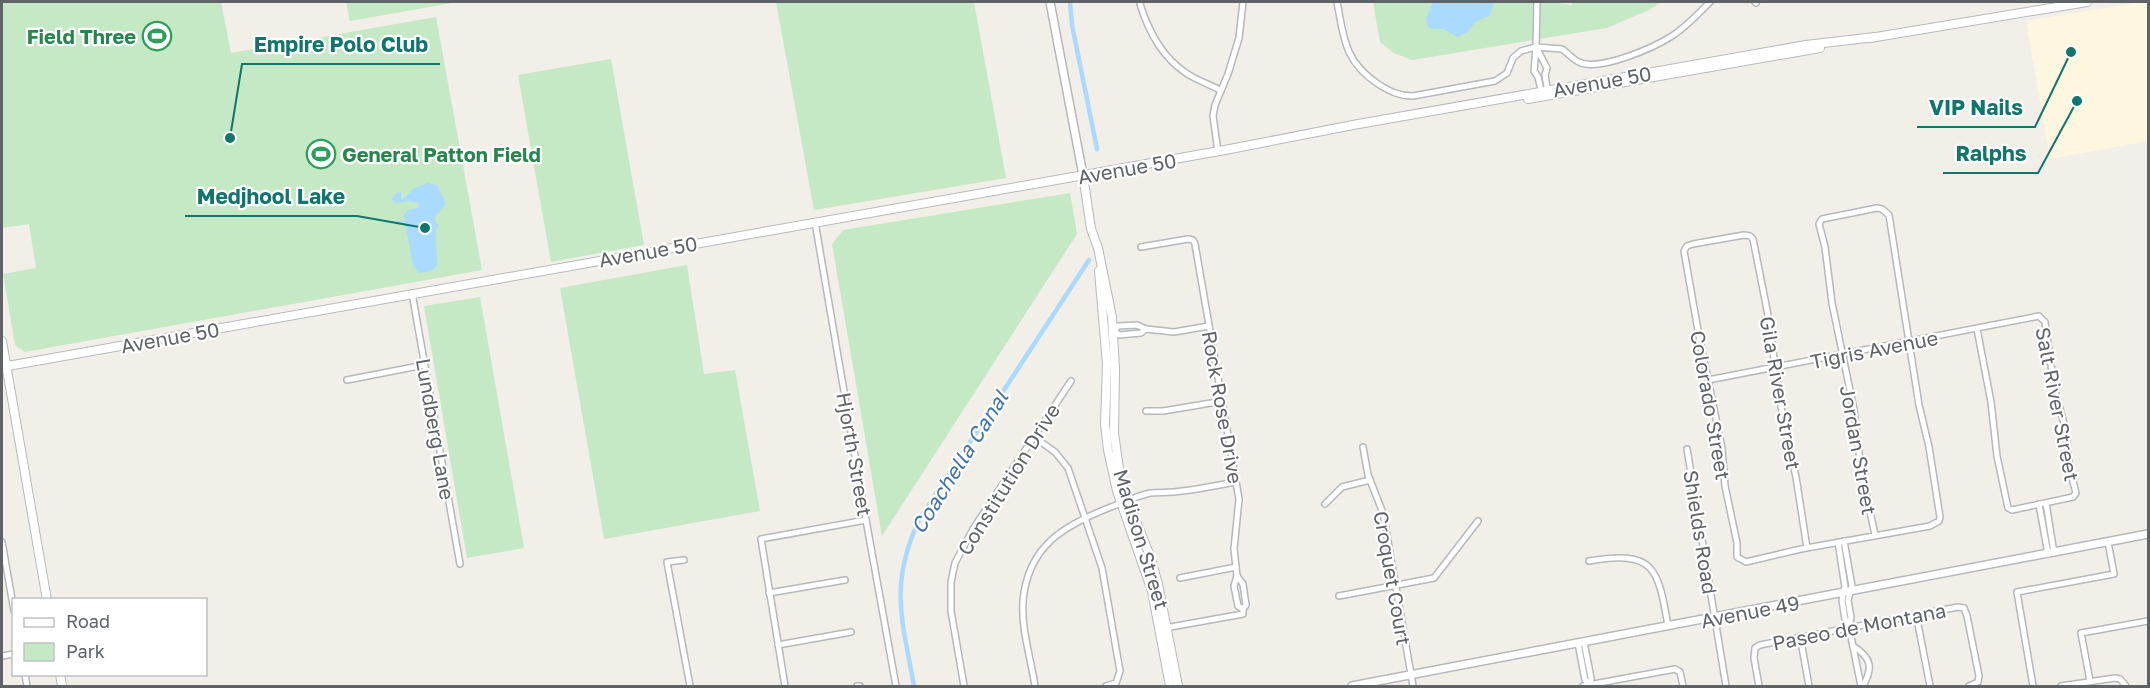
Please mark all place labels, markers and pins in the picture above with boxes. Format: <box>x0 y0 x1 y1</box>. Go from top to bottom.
sports icon: Field Three <box>141 20 173 52</box>
place label: Field Three <box>27 24 136 48</box>
callout: Empire Polo Club <box>242 25 440 64</box>
callout: VIP Nails <box>1917 88 2035 127</box>
callout: Ralphs <box>1943 134 2038 173</box>
sports icon: General Patton Field <box>305 138 337 170</box>
place label: General Patton Field <box>342 142 541 166</box>
callout: Medjhool Lake <box>185 177 357 216</box>

